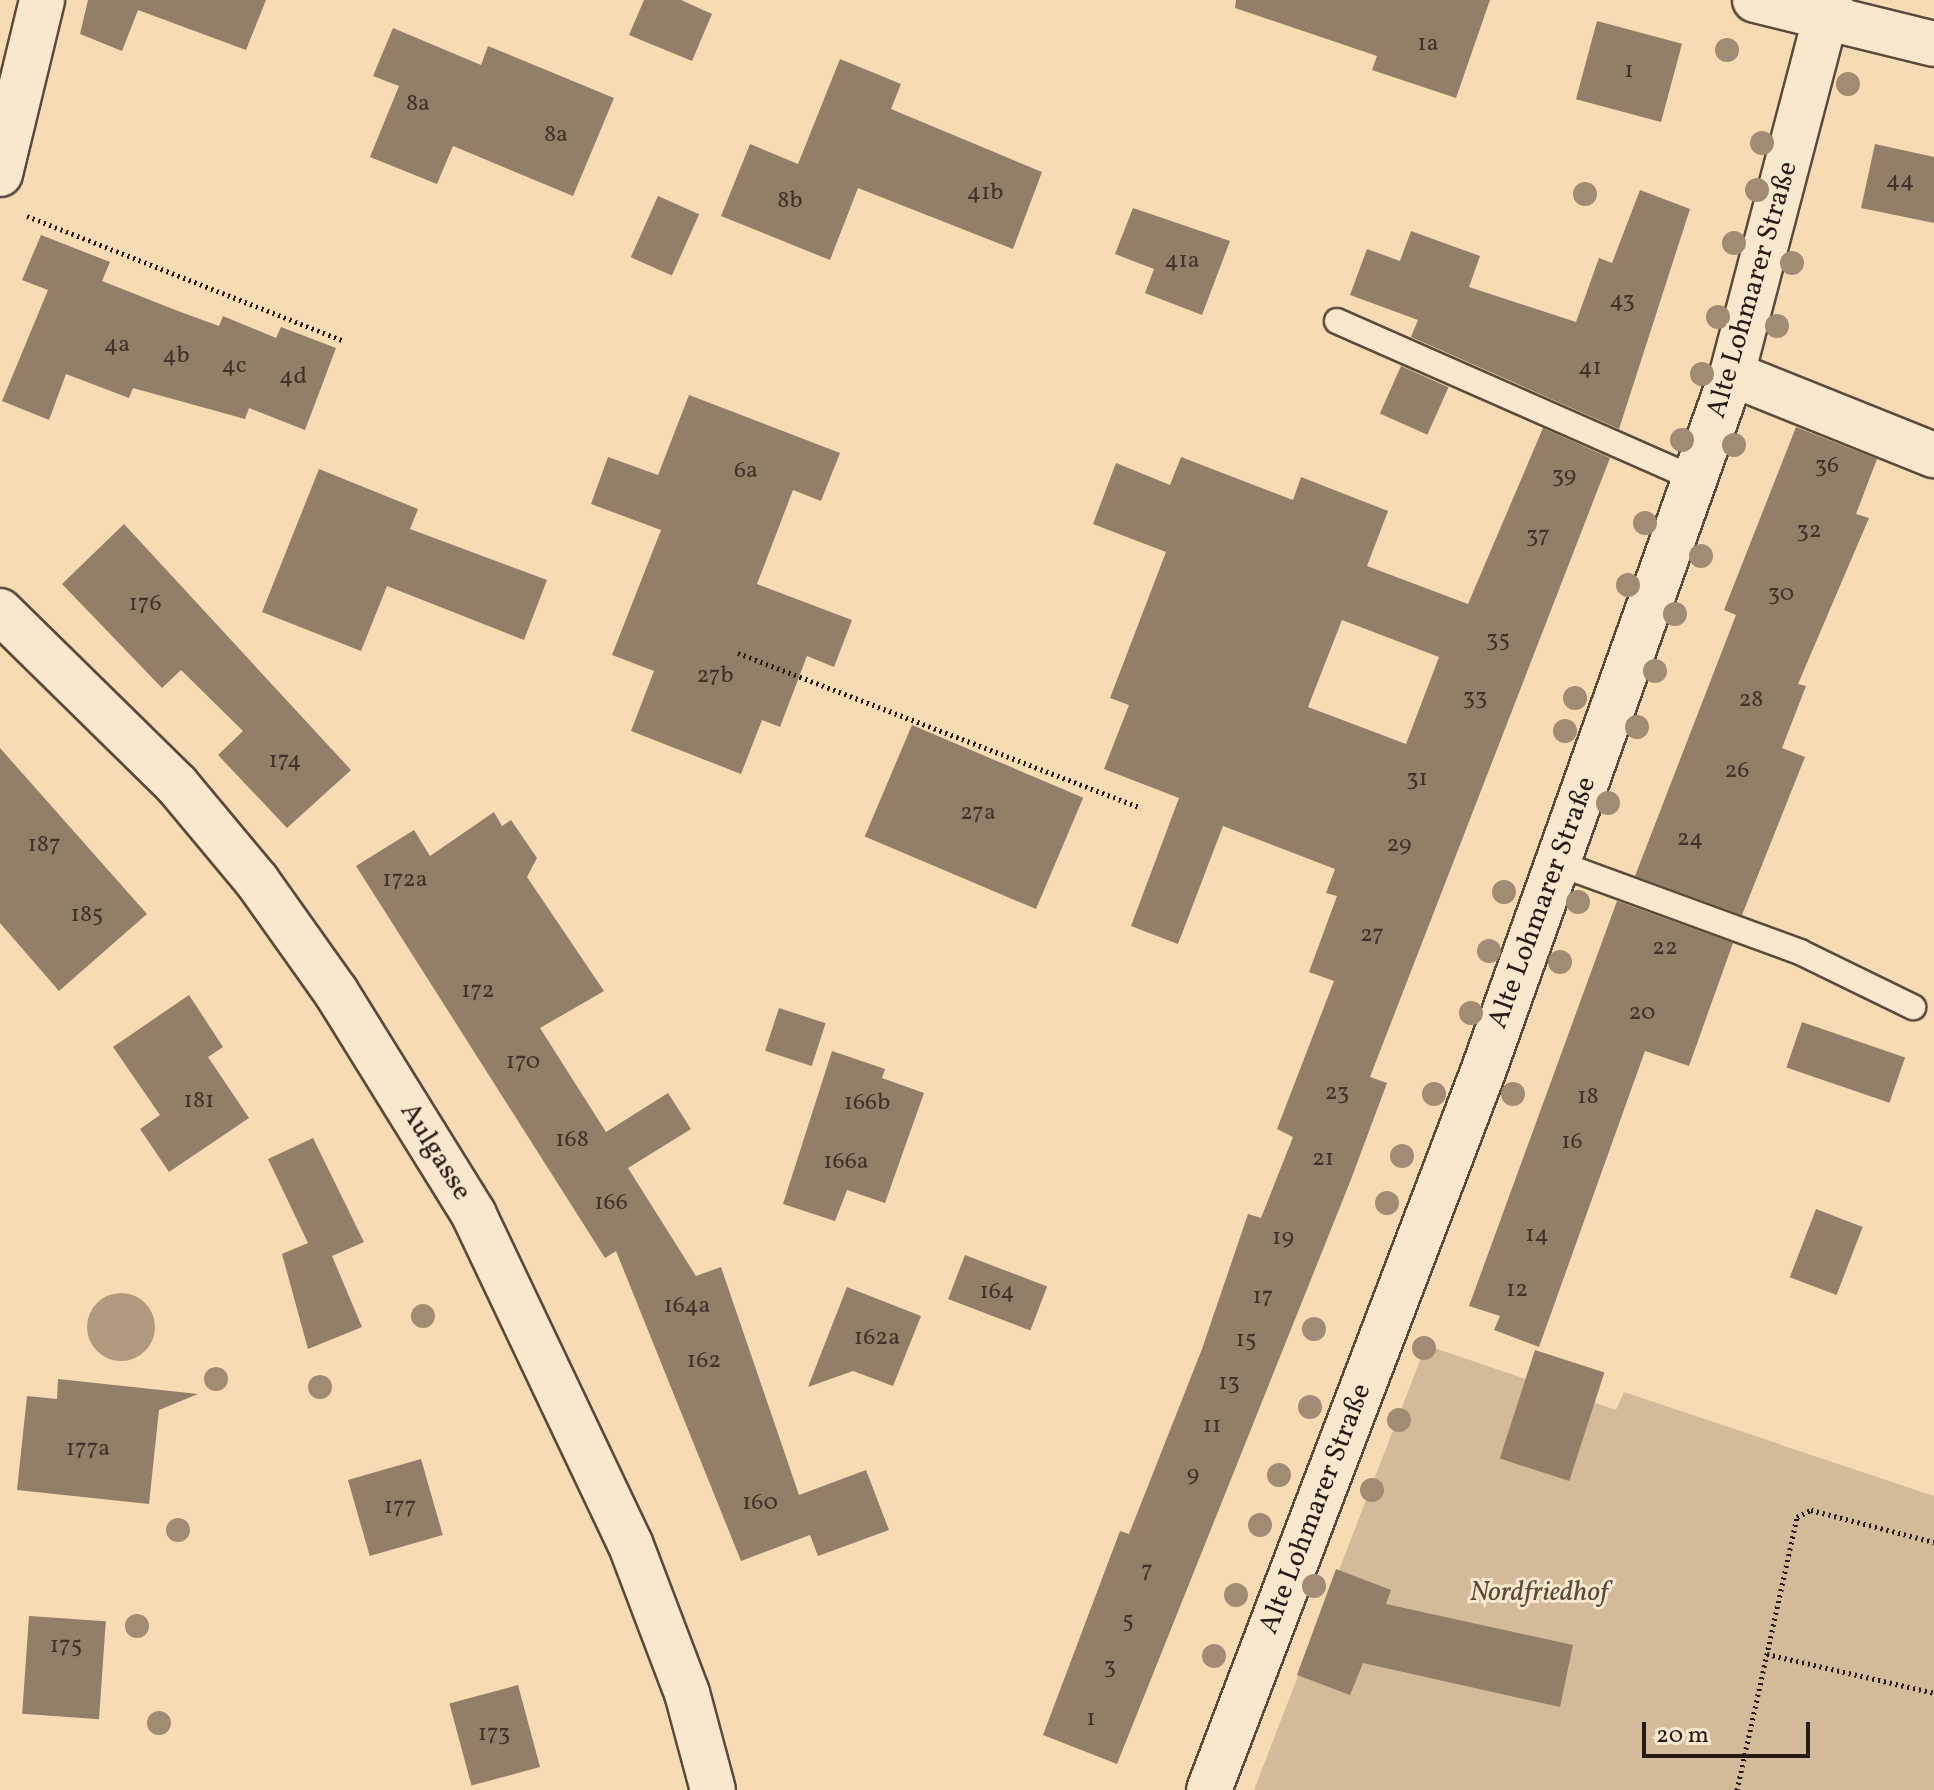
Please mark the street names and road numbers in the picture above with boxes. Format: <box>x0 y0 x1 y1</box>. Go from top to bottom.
street label: Alte Lohmarer Straße <box>1700 158 1806 422</box>
street label: Alte Lohmarer Straße <box>1482 772 1604 1034</box>
street label: Aulgasse <box>392 1097 478 1207</box>
street label: Alte Lohmarer Straße <box>1253 1379 1379 1639</box>

